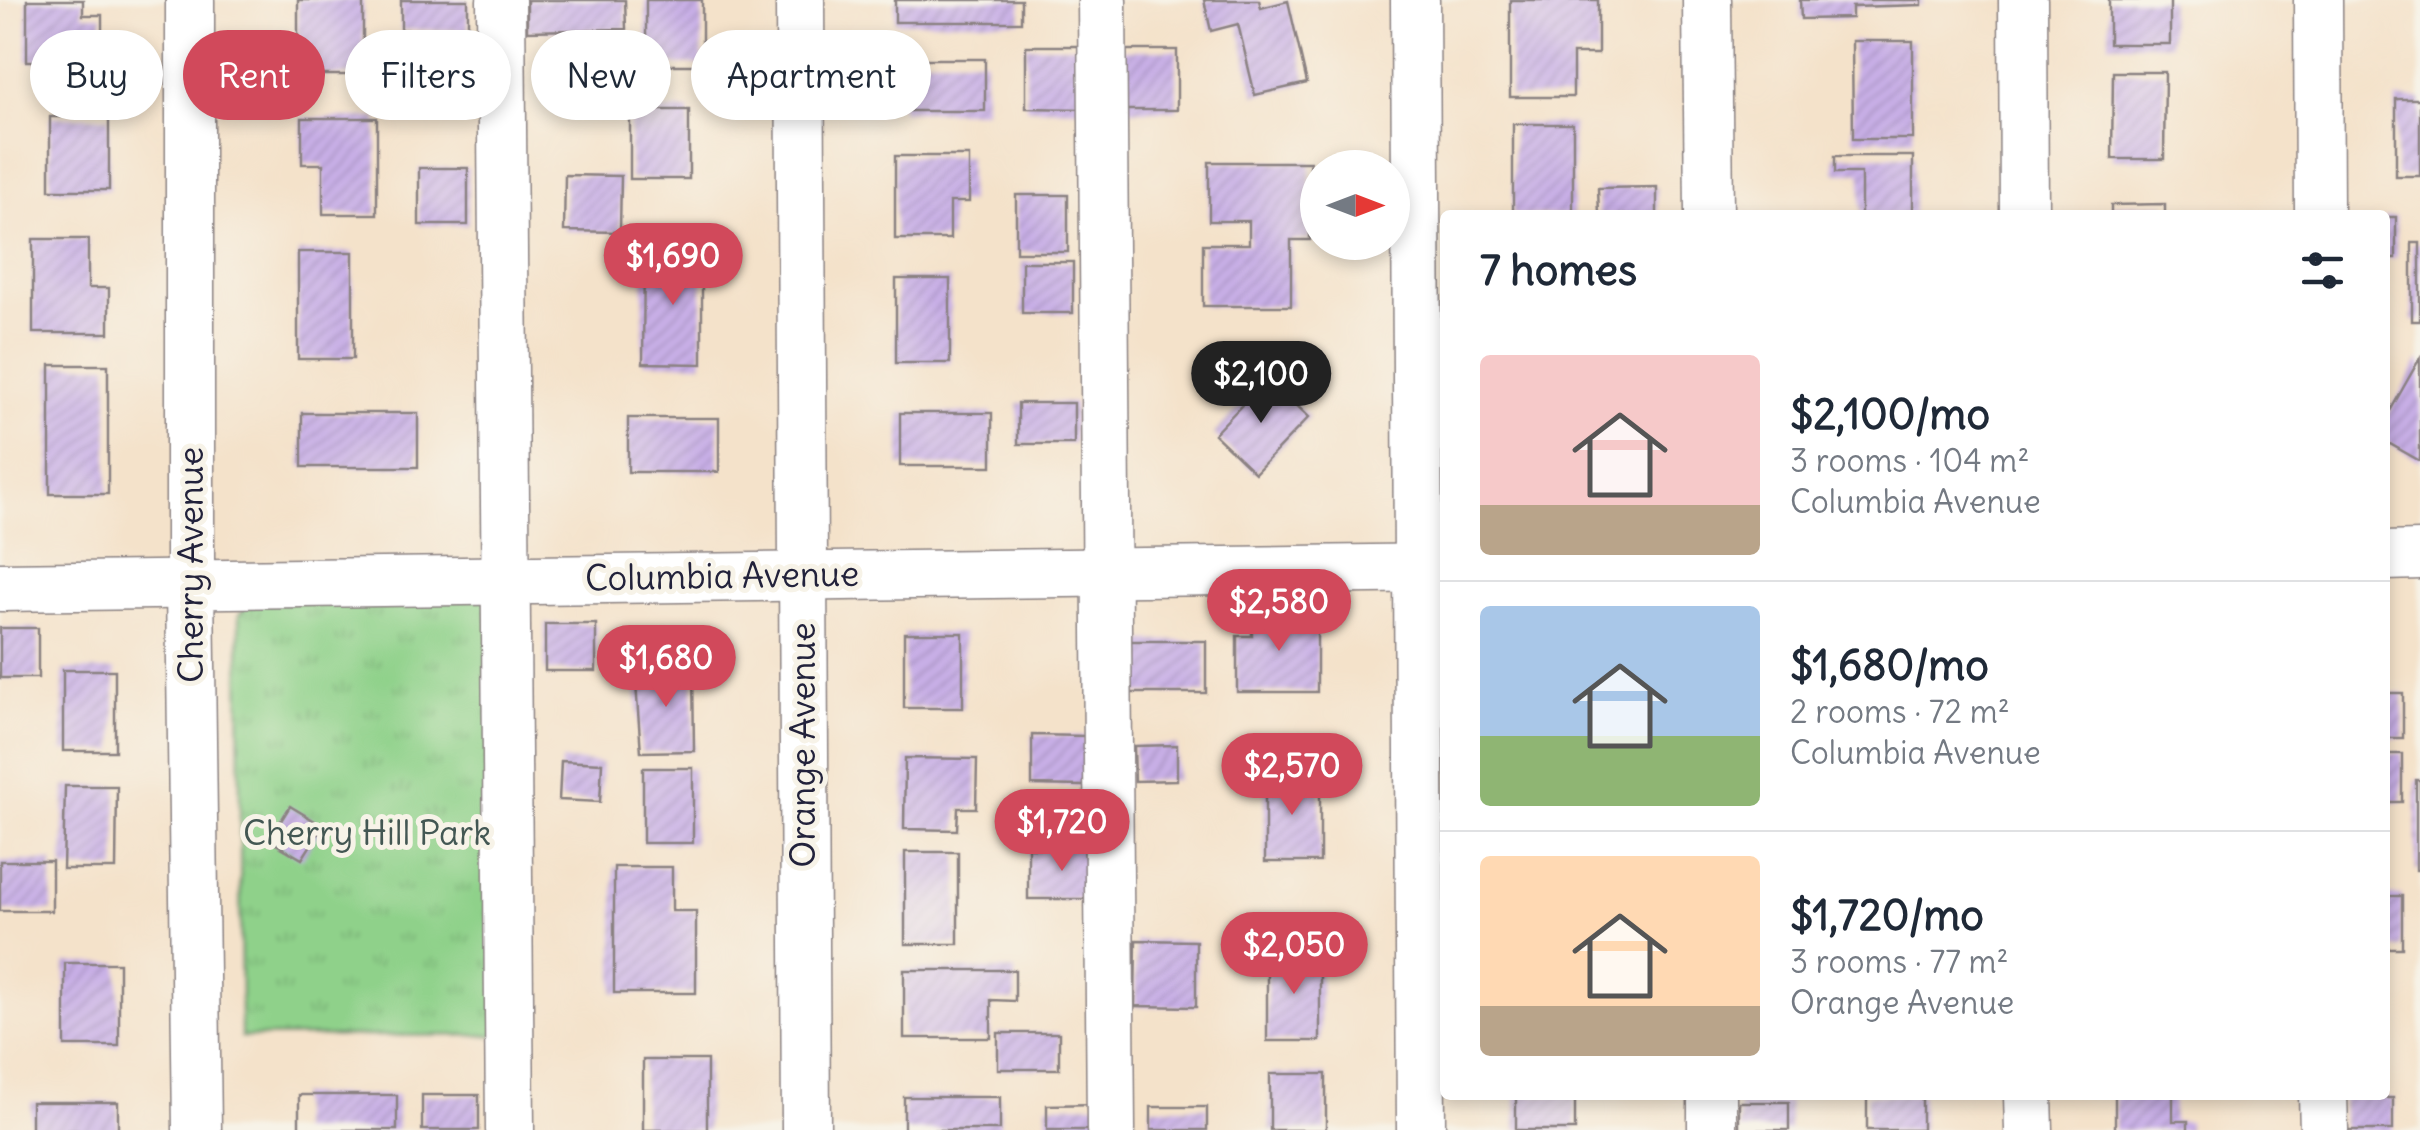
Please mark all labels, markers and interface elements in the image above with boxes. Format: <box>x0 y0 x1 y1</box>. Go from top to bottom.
chip: Buy <box>30 30 163 120</box>
chip: Rent <box>183 30 325 120</box>
chip: Filters <box>345 30 511 120</box>
chip: New <box>531 30 671 120</box>
chip: Apartment <box>691 30 931 120</box>
north arrow <box>1300 150 1410 260</box>
map controls <box>1300 150 1410 260</box>
pin: $1,690 <box>592 223 754 308</box>
text: $1,690 <box>626 235 720 276</box>
icon: filters <box>2295 243 2350 298</box>
text: 7 homes <box>1480 244 1637 296</box>
pin: $2,100 <box>1180 341 1342 426</box>
text: $2,100 <box>1213 353 1309 394</box>
text: $2,100/mo <box>1790 388 1990 440</box>
icon: home <box>1560 395 1680 515</box>
text: 3 rooms · 104 m² <box>1790 440 2029 481</box>
street label: Cherry Avenue <box>168 447 212 683</box>
text: Columbia Avenue <box>1790 481 2041 522</box>
street label: Columbia Avenue <box>585 551 859 599</box>
pin: $2,580 <box>1198 569 1360 654</box>
text: $2,580 <box>1229 581 1329 622</box>
street label: Orange Avenue <box>780 622 824 868</box>
pin: $1,680 <box>585 625 747 710</box>
text: $1,680 <box>619 637 713 678</box>
text: $1,680/mo <box>1790 639 1989 691</box>
icon: home <box>1560 646 1680 766</box>
text: 2 rooms · 72 m² <box>1790 691 2010 732</box>
text: Columbia Avenue <box>1790 732 2041 773</box>
pin: $2,570 <box>1211 733 1373 818</box>
text: $2,570 <box>1243 745 1341 786</box>
pin: $1,720 <box>981 789 1143 874</box>
text: $1,720 <box>1017 801 1107 842</box>
park label: Cherry Hill Park <box>243 810 491 854</box>
text: $1,720/mo <box>1790 889 1984 941</box>
icon: home <box>1560 896 1680 1016</box>
pin: $2,050 <box>1213 912 1375 997</box>
text: $2,050 <box>1243 924 1345 965</box>
text: 3 rooms · 77 m² <box>1790 941 2009 982</box>
text: Orange Avenue <box>1790 982 2014 1023</box>

